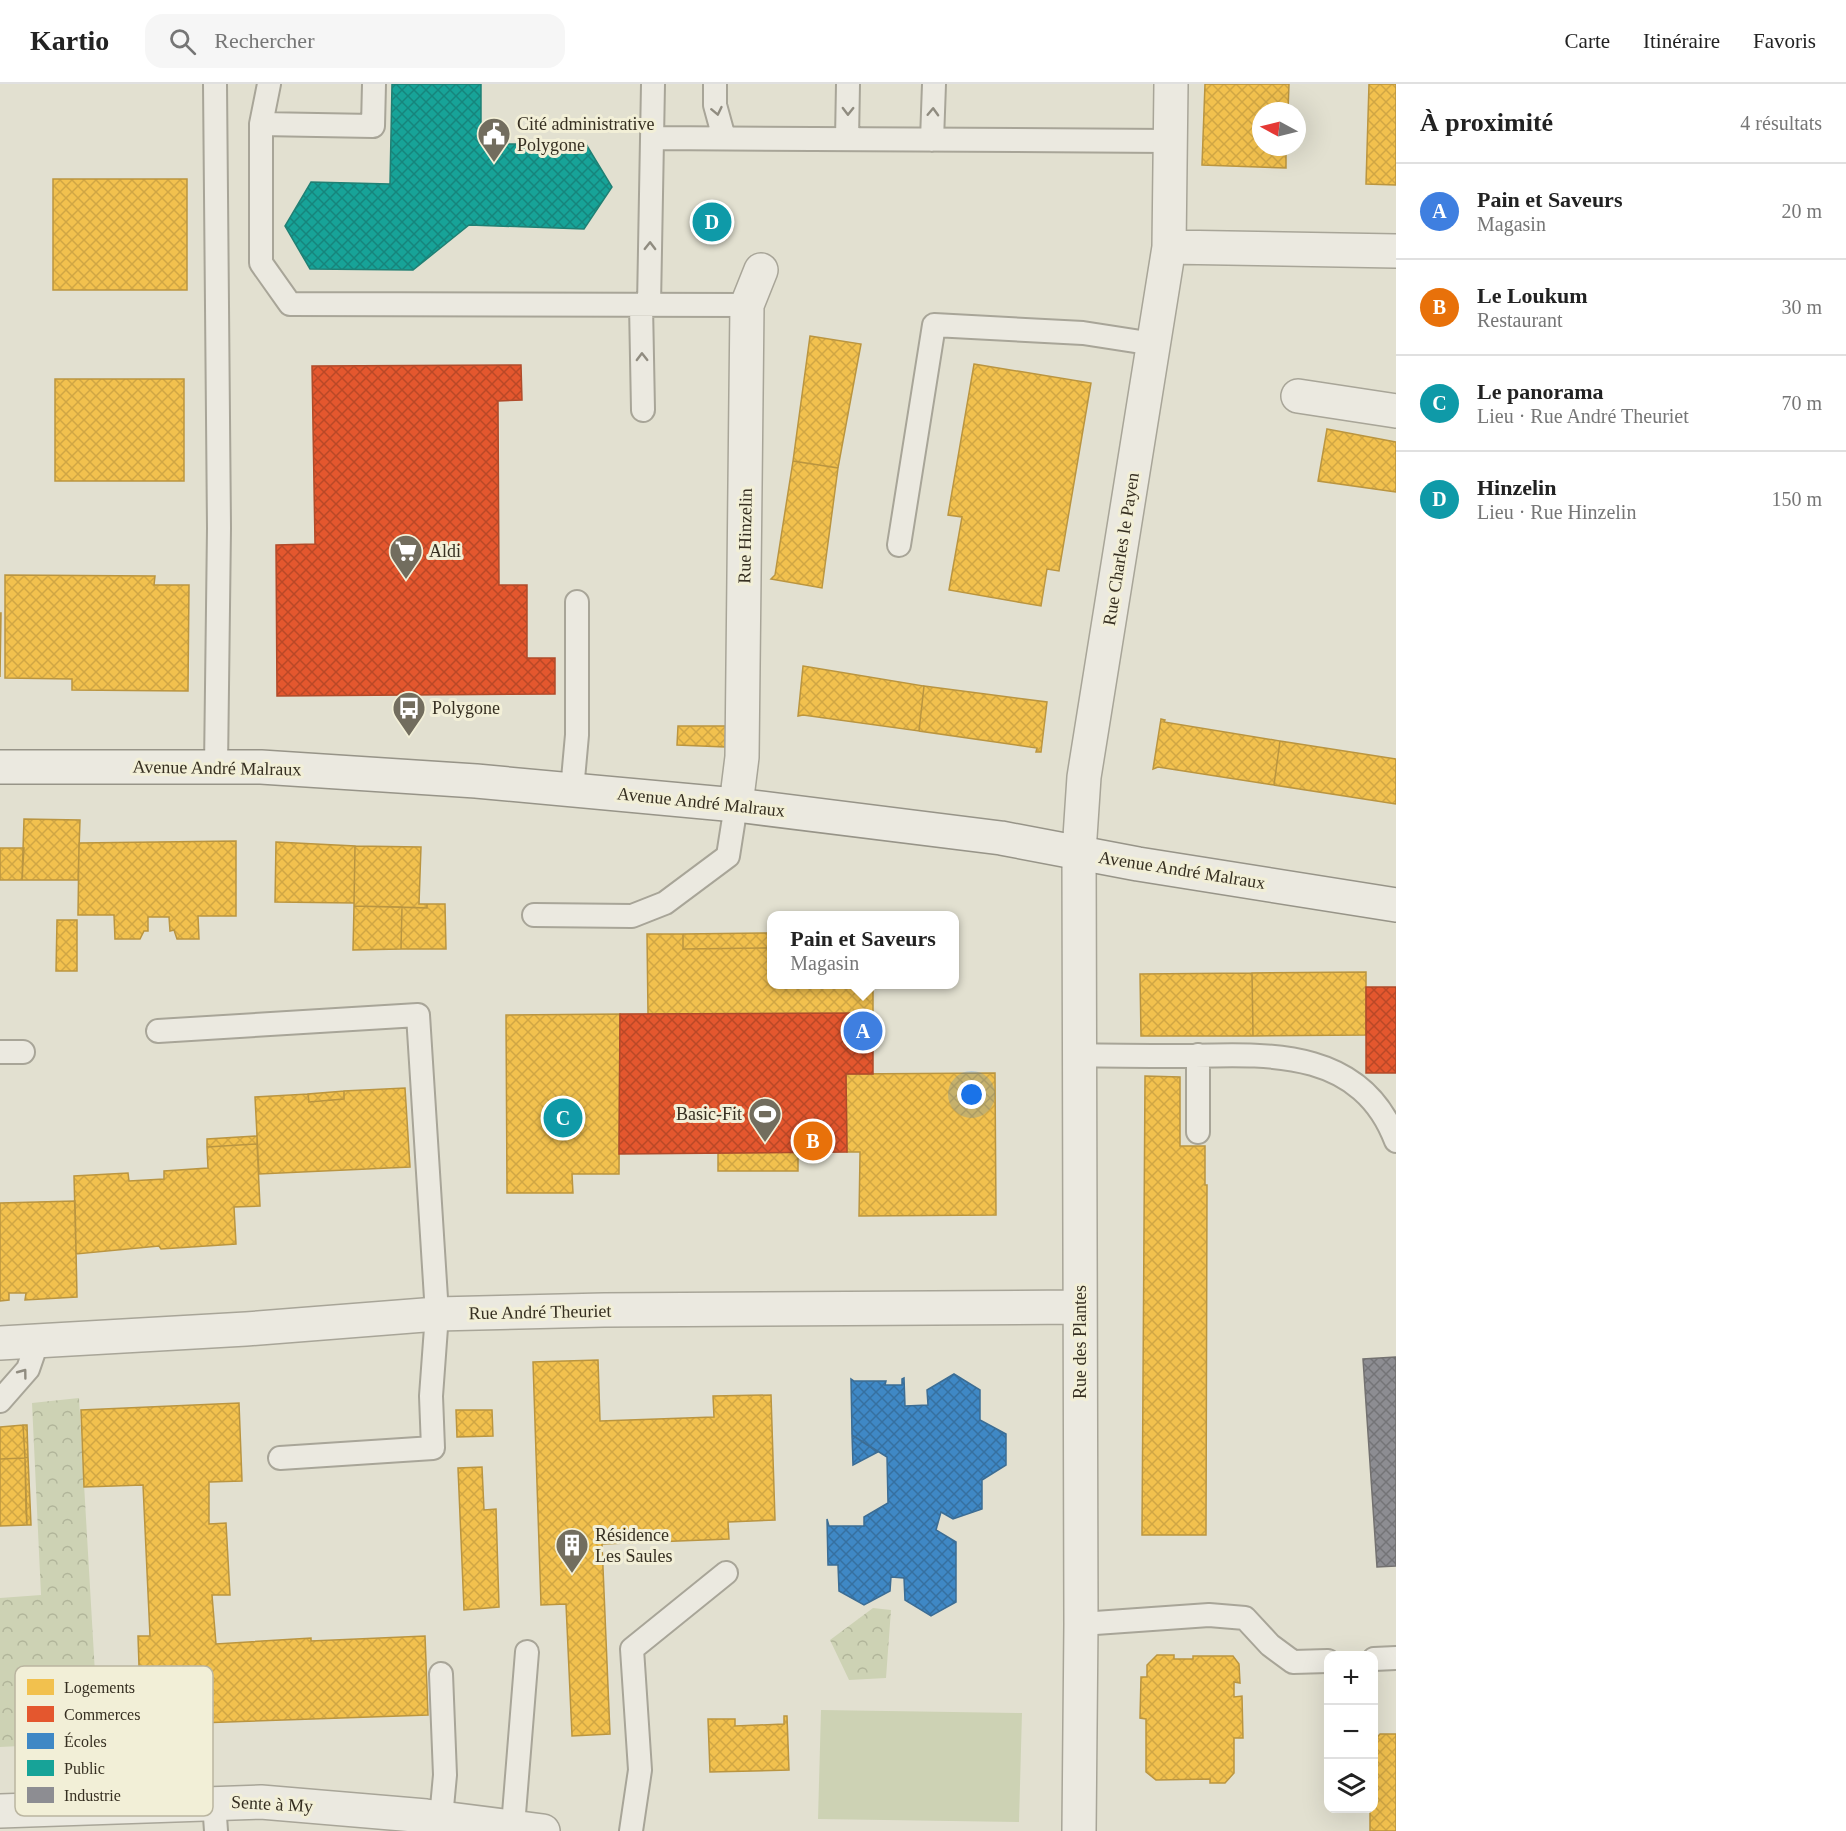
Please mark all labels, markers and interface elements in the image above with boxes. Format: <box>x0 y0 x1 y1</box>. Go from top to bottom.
search box <box>145 14 565 68</box>
text: Kartio <box>30 25 109 56</box>
icon: search <box>166 25 199 58</box>
text: Rechercher <box>214 28 314 53</box>
text: Carte <box>1565 29 1610 53</box>
text: Itinéraire <box>1643 29 1720 53</box>
text: Favoris <box>1753 29 1816 53</box>
north arrow <box>1252 102 1306 156</box>
one-way arrow <box>710 106 723 116</box>
one-way arrow <box>842 107 854 116</box>
one-way arrow <box>927 107 940 116</box>
text: À proximité <box>1420 108 1553 137</box>
text: 4 résultats <box>1740 112 1822 134</box>
place label: Cité administrative Polygone <box>517 114 654 155</box>
public building icon: Cité administrative Polygone <box>476 116 512 163</box>
text: Pain et Saveurs <box>1477 187 1622 212</box>
pin: D <box>692 200 732 244</box>
text: A <box>1432 200 1447 222</box>
text: 20 m <box>1781 200 1822 222</box>
text: Magasin <box>1477 213 1546 235</box>
one-way arrow <box>644 242 657 251</box>
text: Le Loukum <box>1477 283 1588 308</box>
text: B <box>1433 296 1446 318</box>
text: 30 m <box>1781 296 1822 318</box>
text: Restaurant <box>1477 309 1563 331</box>
one-way arrow <box>636 353 648 362</box>
text: Le panorama <box>1477 379 1604 404</box>
text: C <box>1432 392 1447 414</box>
text: 70 m <box>1781 392 1822 414</box>
text: Lieu · Rue André Theuriet <box>1477 405 1689 427</box>
street label: Rue Charles le Payen <box>1099 471 1143 627</box>
text: Hinzelin <box>1477 475 1556 500</box>
street label: Rue Hinzelin <box>734 488 756 584</box>
text: D <box>1432 488 1447 510</box>
text: 150 m <box>1771 488 1822 510</box>
text: Lieu · Rue Hinzelin <box>1477 501 1636 523</box>
supermarket icon: Aldi <box>388 533 424 580</box>
place label: Aldi <box>429 541 461 561</box>
bus stop icon: Polygone <box>391 690 427 737</box>
place label: Polygone <box>432 698 500 718</box>
street label: Avenue André Malraux <box>133 757 301 779</box>
street label: Avenue André Malraux <box>616 783 786 821</box>
street label: Avenue André Malraux <box>1097 847 1267 893</box>
popup <box>767 911 959 989</box>
text: Pain et Saveurs <box>790 926 936 951</box>
text: Magasin <box>790 952 859 974</box>
pin: A <box>844 1008 882 1054</box>
your location <box>957 1080 986 1109</box>
pin: C <box>544 1096 582 1140</box>
sports icon: Basic-Fit <box>747 1096 783 1143</box>
place label: Basic-Fit <box>676 1104 742 1124</box>
pin: B <box>794 1118 832 1164</box>
street label: Rue des Plantes <box>1070 1285 1090 1399</box>
street label: Rue André Theuriet <box>469 1301 611 1323</box>
one-way arrow <box>16 1369 27 1380</box>
place label: Résidence Les Saules <box>595 1525 672 1566</box>
building icon: Résidence Les Saules <box>554 1527 590 1574</box>
map controls <box>1324 1651 1378 1813</box>
button: + <box>1324 1651 1378 1705</box>
legend <box>15 1666 213 1816</box>
text: Logements <box>64 1679 135 1697</box>
button: − <box>1324 1705 1378 1759</box>
text: Commerces <box>64 1706 140 1723</box>
text: Écoles <box>64 1732 107 1750</box>
button: layers <box>1324 1759 1378 1813</box>
text: Public <box>64 1760 105 1777</box>
text: Industrie <box>64 1787 121 1804</box>
street label: Sente à My <box>231 1792 313 1816</box>

